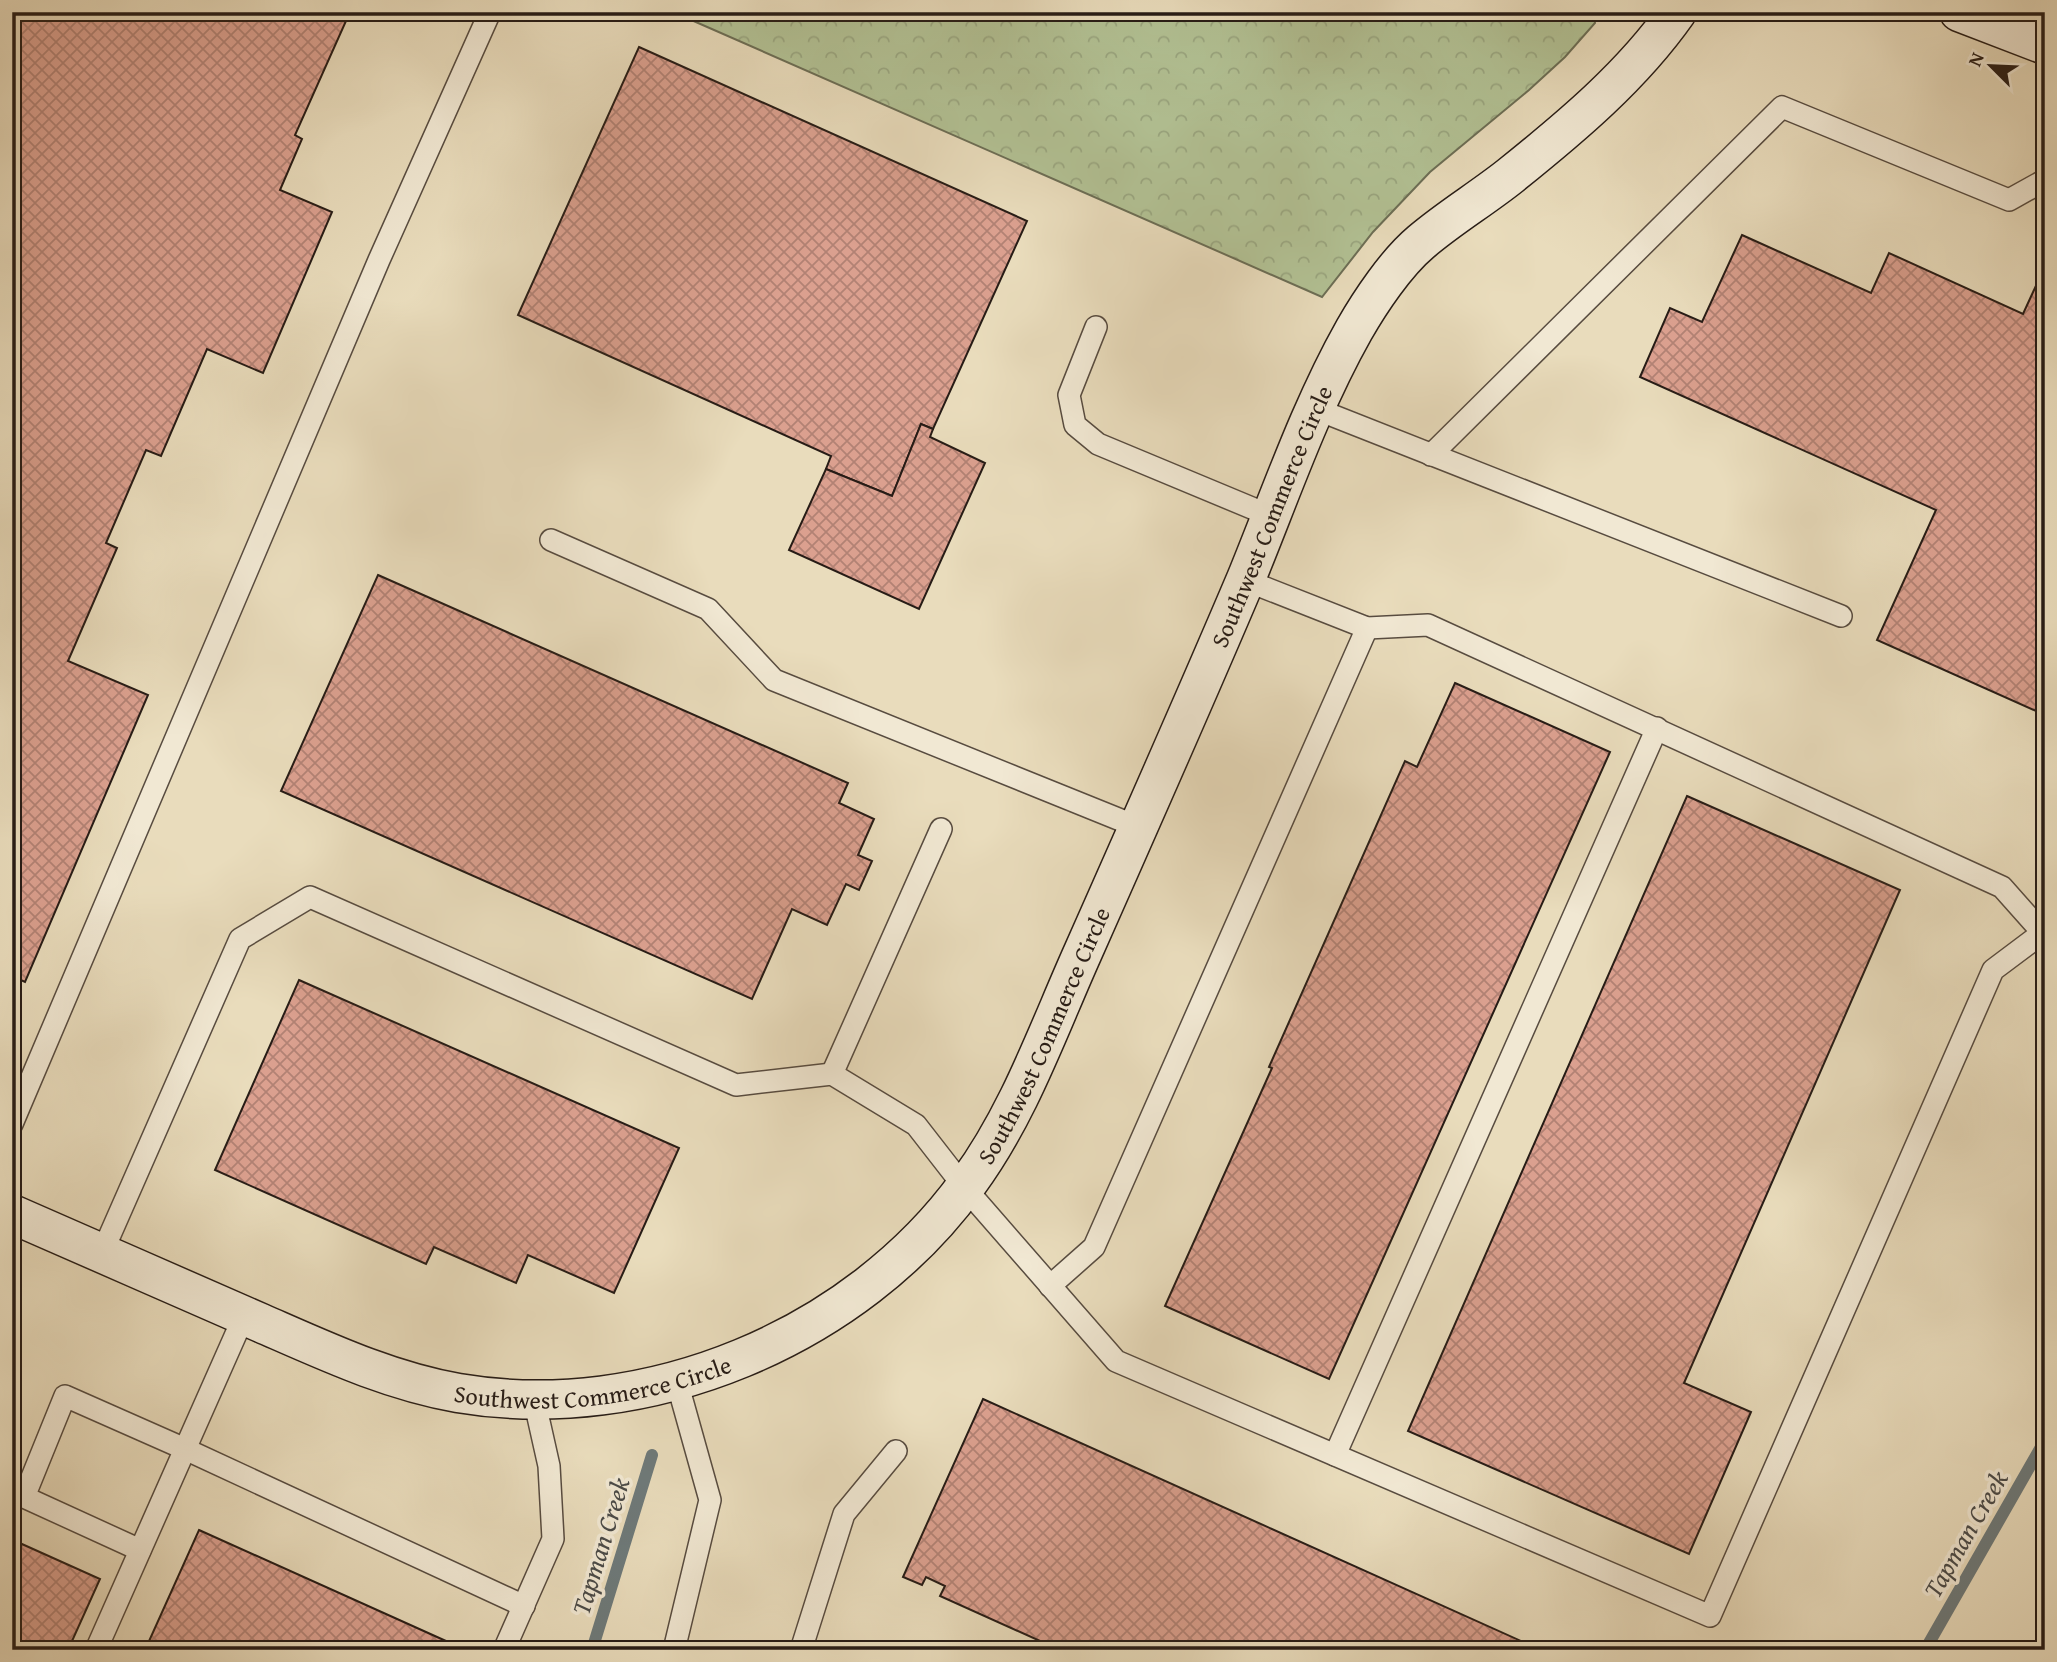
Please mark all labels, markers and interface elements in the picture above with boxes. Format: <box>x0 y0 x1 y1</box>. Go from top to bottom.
north arrow <box>1955 32 2025 102</box>
text: N <box>1960 47 1991 71</box>
street label: Southwest Commerce Circle <box>1201 379 1341 653</box>
street label: Southwest Commerce Circle <box>968 901 1118 1171</box>
street label: Southwest Commerce Circle <box>452 1347 736 1417</box>
water label: Tapman Creek <box>1913 1463 2017 1605</box>
water label: Tapman Creek <box>561 1473 639 1619</box>

